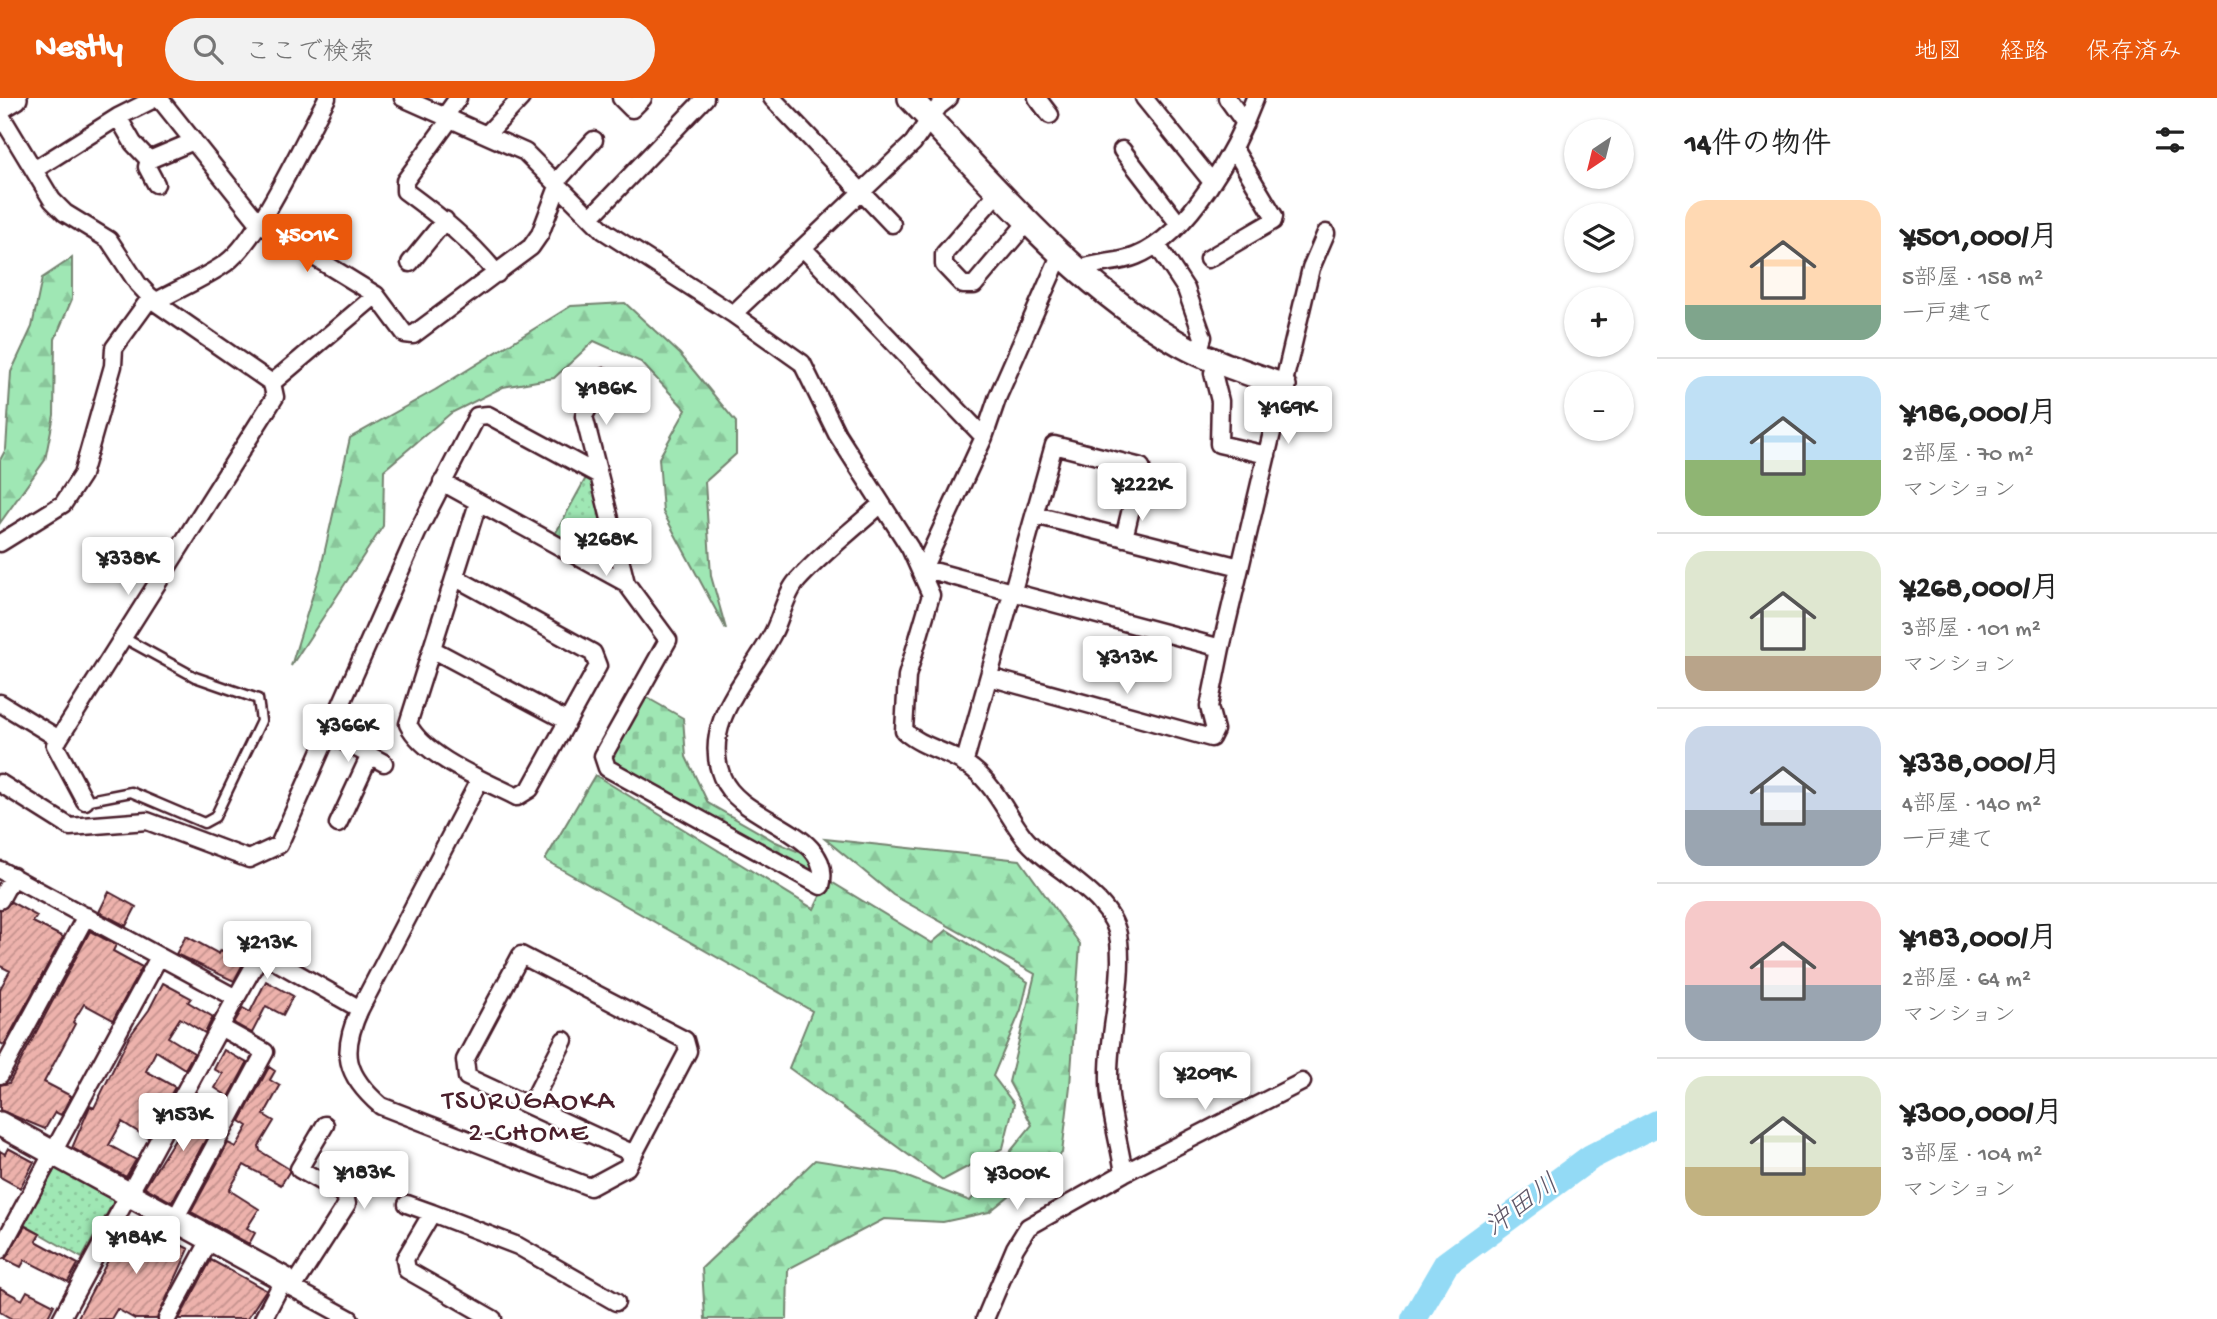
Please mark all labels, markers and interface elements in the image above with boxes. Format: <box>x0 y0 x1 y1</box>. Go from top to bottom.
search box <box>165 18 655 81</box>
text: Nestly <box>35 30 123 68</box>
icon: search <box>189 30 227 68</box>
text: ここで検索 <box>245 39 375 70</box>
text: 地図 <box>1914 39 1962 68</box>
text: 経路 <box>2000 39 2048 68</box>
text: 保存済み <box>2086 39 2182 68</box>
north arrow <box>1564 119 1634 189</box>
map controls <box>1564 119 1634 441</box>
icon: filters <box>2151 121 2189 159</box>
text: 14件の物件 <box>1685 129 1831 164</box>
button: layers <box>1564 203 1634 273</box>
pin: ¥501K <box>258 214 356 274</box>
text: ¥501,000/月 <box>1902 222 2059 257</box>
text: ¥501K <box>278 223 336 250</box>
icon: home <box>1741 228 1825 312</box>
text: 5部屋 · 158 m² <box>1902 266 2043 293</box>
button: + <box>1564 287 1634 357</box>
text: 一戸建て <box>1902 302 1994 329</box>
pin: ¥186K <box>557 368 655 427</box>
button: − <box>1564 371 1634 441</box>
text: ¥186K <box>578 376 634 403</box>
pin: ¥169K <box>1239 386 1337 446</box>
text: ¥169K <box>1260 395 1316 422</box>
text: ¥186,000/月 <box>1902 398 2057 433</box>
icon: home <box>1741 404 1825 488</box>
text: 2部屋 · 70 m² <box>1902 442 2033 469</box>
pin: ¥222K <box>1093 464 1191 523</box>
text: ¥222K <box>1113 472 1171 499</box>
text: マンション <box>1902 478 2016 505</box>
pin: ¥268K <box>557 518 655 578</box>
text: ¥268K <box>577 527 635 554</box>
pin: ¥338K <box>79 538 177 597</box>
text: ¥338K <box>98 546 158 573</box>
text: ¥268,000/月 <box>1902 573 2060 608</box>
icon: home <box>1741 579 1825 663</box>
text: 3部屋 · 101 m² <box>1902 617 2041 644</box>
pin: ¥313K <box>1078 636 1176 696</box>
text: ¥313K <box>1099 645 1155 672</box>
text: マンション <box>1902 653 2016 680</box>
pin: ¥366K <box>299 704 397 764</box>
text: ¥366K <box>319 713 377 740</box>
text: ¥338,000/月 <box>1902 748 2061 783</box>
icon: home <box>1741 754 1825 838</box>
text: 4部屋 · 140 m² <box>1902 792 2041 819</box>
text: 一戸建て <box>1902 828 1994 855</box>
pin: ¥213K <box>218 922 316 981</box>
text: ¥183,000/月 <box>1902 923 2058 958</box>
icon: home <box>1741 929 1825 1013</box>
text: ¥213K <box>239 930 295 957</box>
text: 2部屋 · 64 m² <box>1902 967 2031 994</box>
text: マンション <box>1902 1003 2016 1030</box>
pin: ¥209K <box>1156 1052 1254 1112</box>
text: ¥209K <box>1175 1061 1235 1088</box>
district label: TSURUGAOKA 2-CHOME <box>440 1086 616 1151</box>
pin: ¥153K <box>134 1094 232 1153</box>
text: ¥300,000/月 <box>1902 1098 2063 1133</box>
text: ¥153K <box>155 1102 211 1129</box>
icon: home <box>1741 1104 1825 1188</box>
text: 3部屋 · 104 m² <box>1902 1142 2042 1169</box>
pin: ¥183K <box>315 1152 413 1211</box>
pin: ¥300K <box>968 1152 1066 1212</box>
text: ¥183K <box>335 1160 393 1187</box>
text: ¥300K <box>986 1161 1048 1188</box>
water label: 沖田川 <box>1479 1168 1567 1245</box>
text: マンション <box>1902 1178 2016 1205</box>
pin: ¥184K <box>87 1216 185 1276</box>
text: ¥184K <box>108 1225 164 1252</box>

